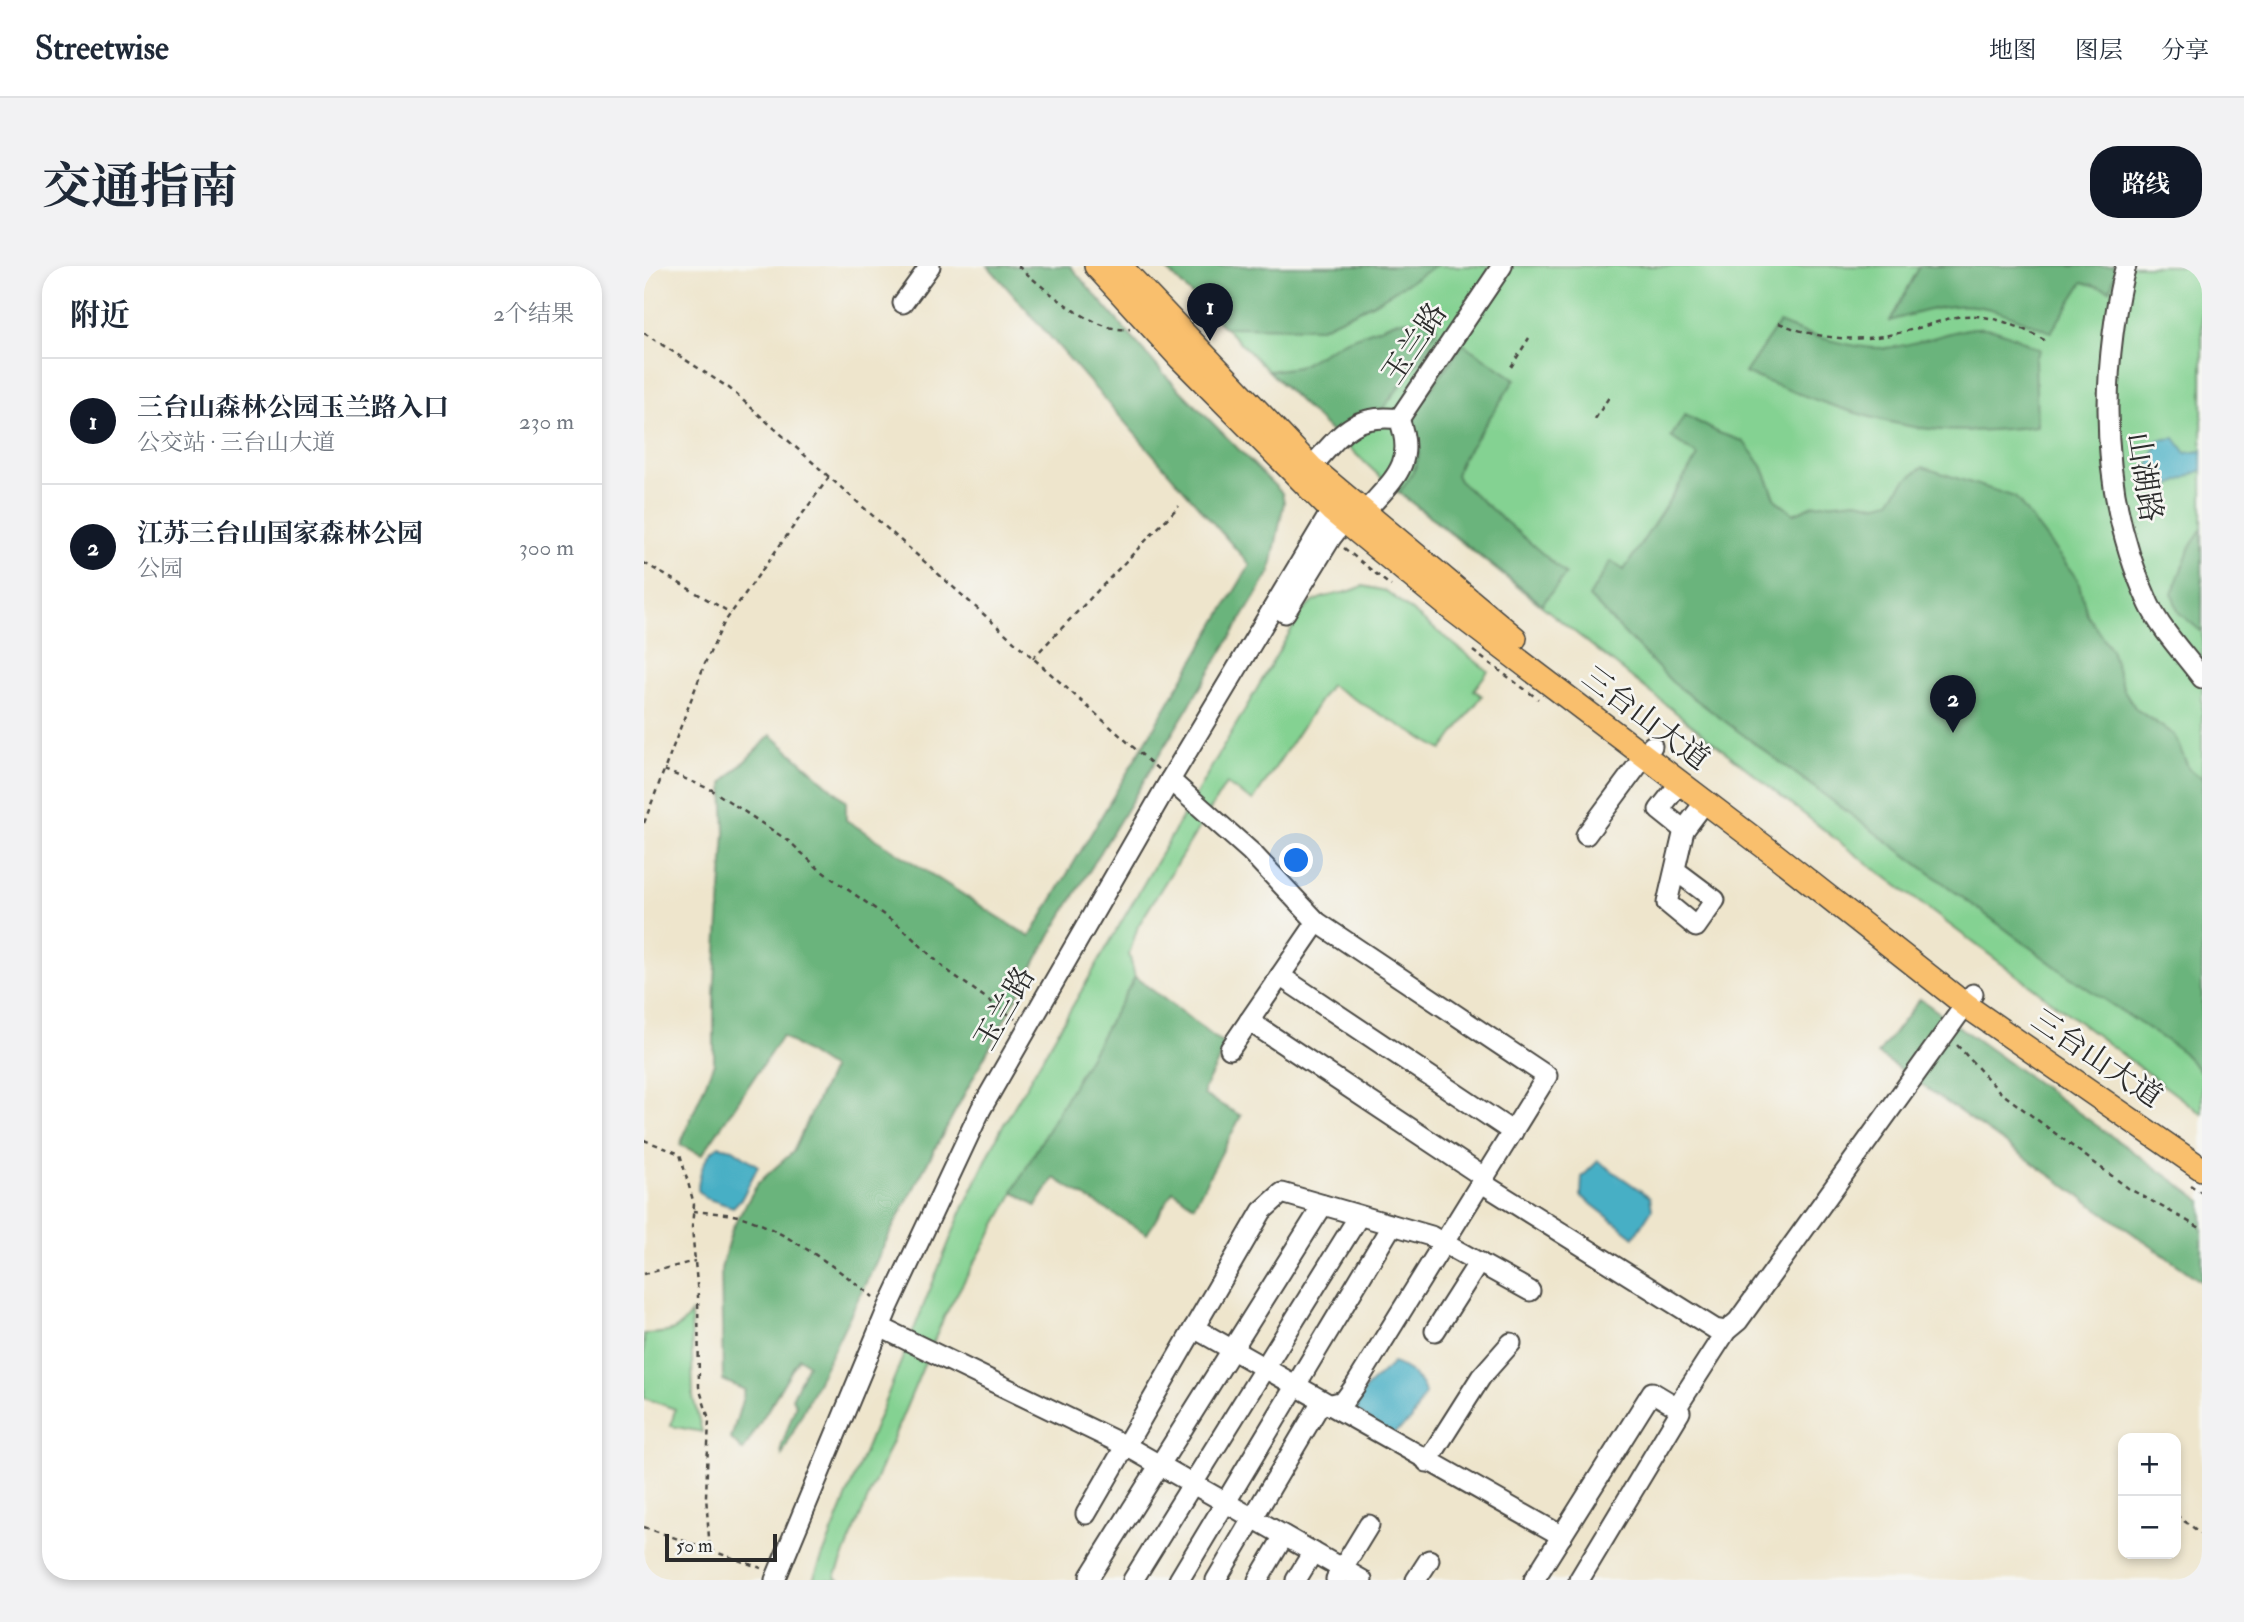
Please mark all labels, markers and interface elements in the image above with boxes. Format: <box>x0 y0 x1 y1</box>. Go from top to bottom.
text: Streetwise <box>35 28 169 69</box>
text: 地图 <box>1989 35 2037 66</box>
text: 图层 <box>2075 35 2123 66</box>
text: 分享 <box>2161 35 2209 66</box>
button: 路线 <box>2090 146 2202 218</box>
text: 交通指南 <box>42 157 238 218</box>
pin: 1 <box>1187 283 1233 341</box>
street label: 玉兰路 <box>1374 296 1455 391</box>
text: 附近 <box>70 297 130 334</box>
text: 2个结果 <box>493 299 574 328</box>
text: 三台山森林公园玉兰路入口 <box>137 392 449 424</box>
text: 1 <box>89 407 97 436</box>
text: 230 m <box>519 407 574 436</box>
text: 公交站 · 三台山大道 <box>137 428 335 457</box>
street label: 山湖路 <box>2119 430 2170 524</box>
text: 江苏三台山国家森林公园 <box>137 518 423 550</box>
text: 2 <box>87 533 99 562</box>
text: 300 m <box>519 533 574 562</box>
text: 公园 <box>137 554 183 583</box>
street label: 三台山大道 <box>1575 658 1717 778</box>
pin: 2 <box>1930 675 1976 733</box>
your location <box>1279 843 1313 877</box>
street label: 玉兰路 <box>966 960 1043 1056</box>
street label: 三台山大道 <box>2024 1001 2169 1116</box>
map controls <box>2118 1433 2181 1559</box>
button: + <box>2118 1433 2181 1496</box>
button: − <box>2118 1496 2181 1559</box>
scale bar <box>665 1531 777 1563</box>
text: 50 m <box>676 1534 713 1558</box>

